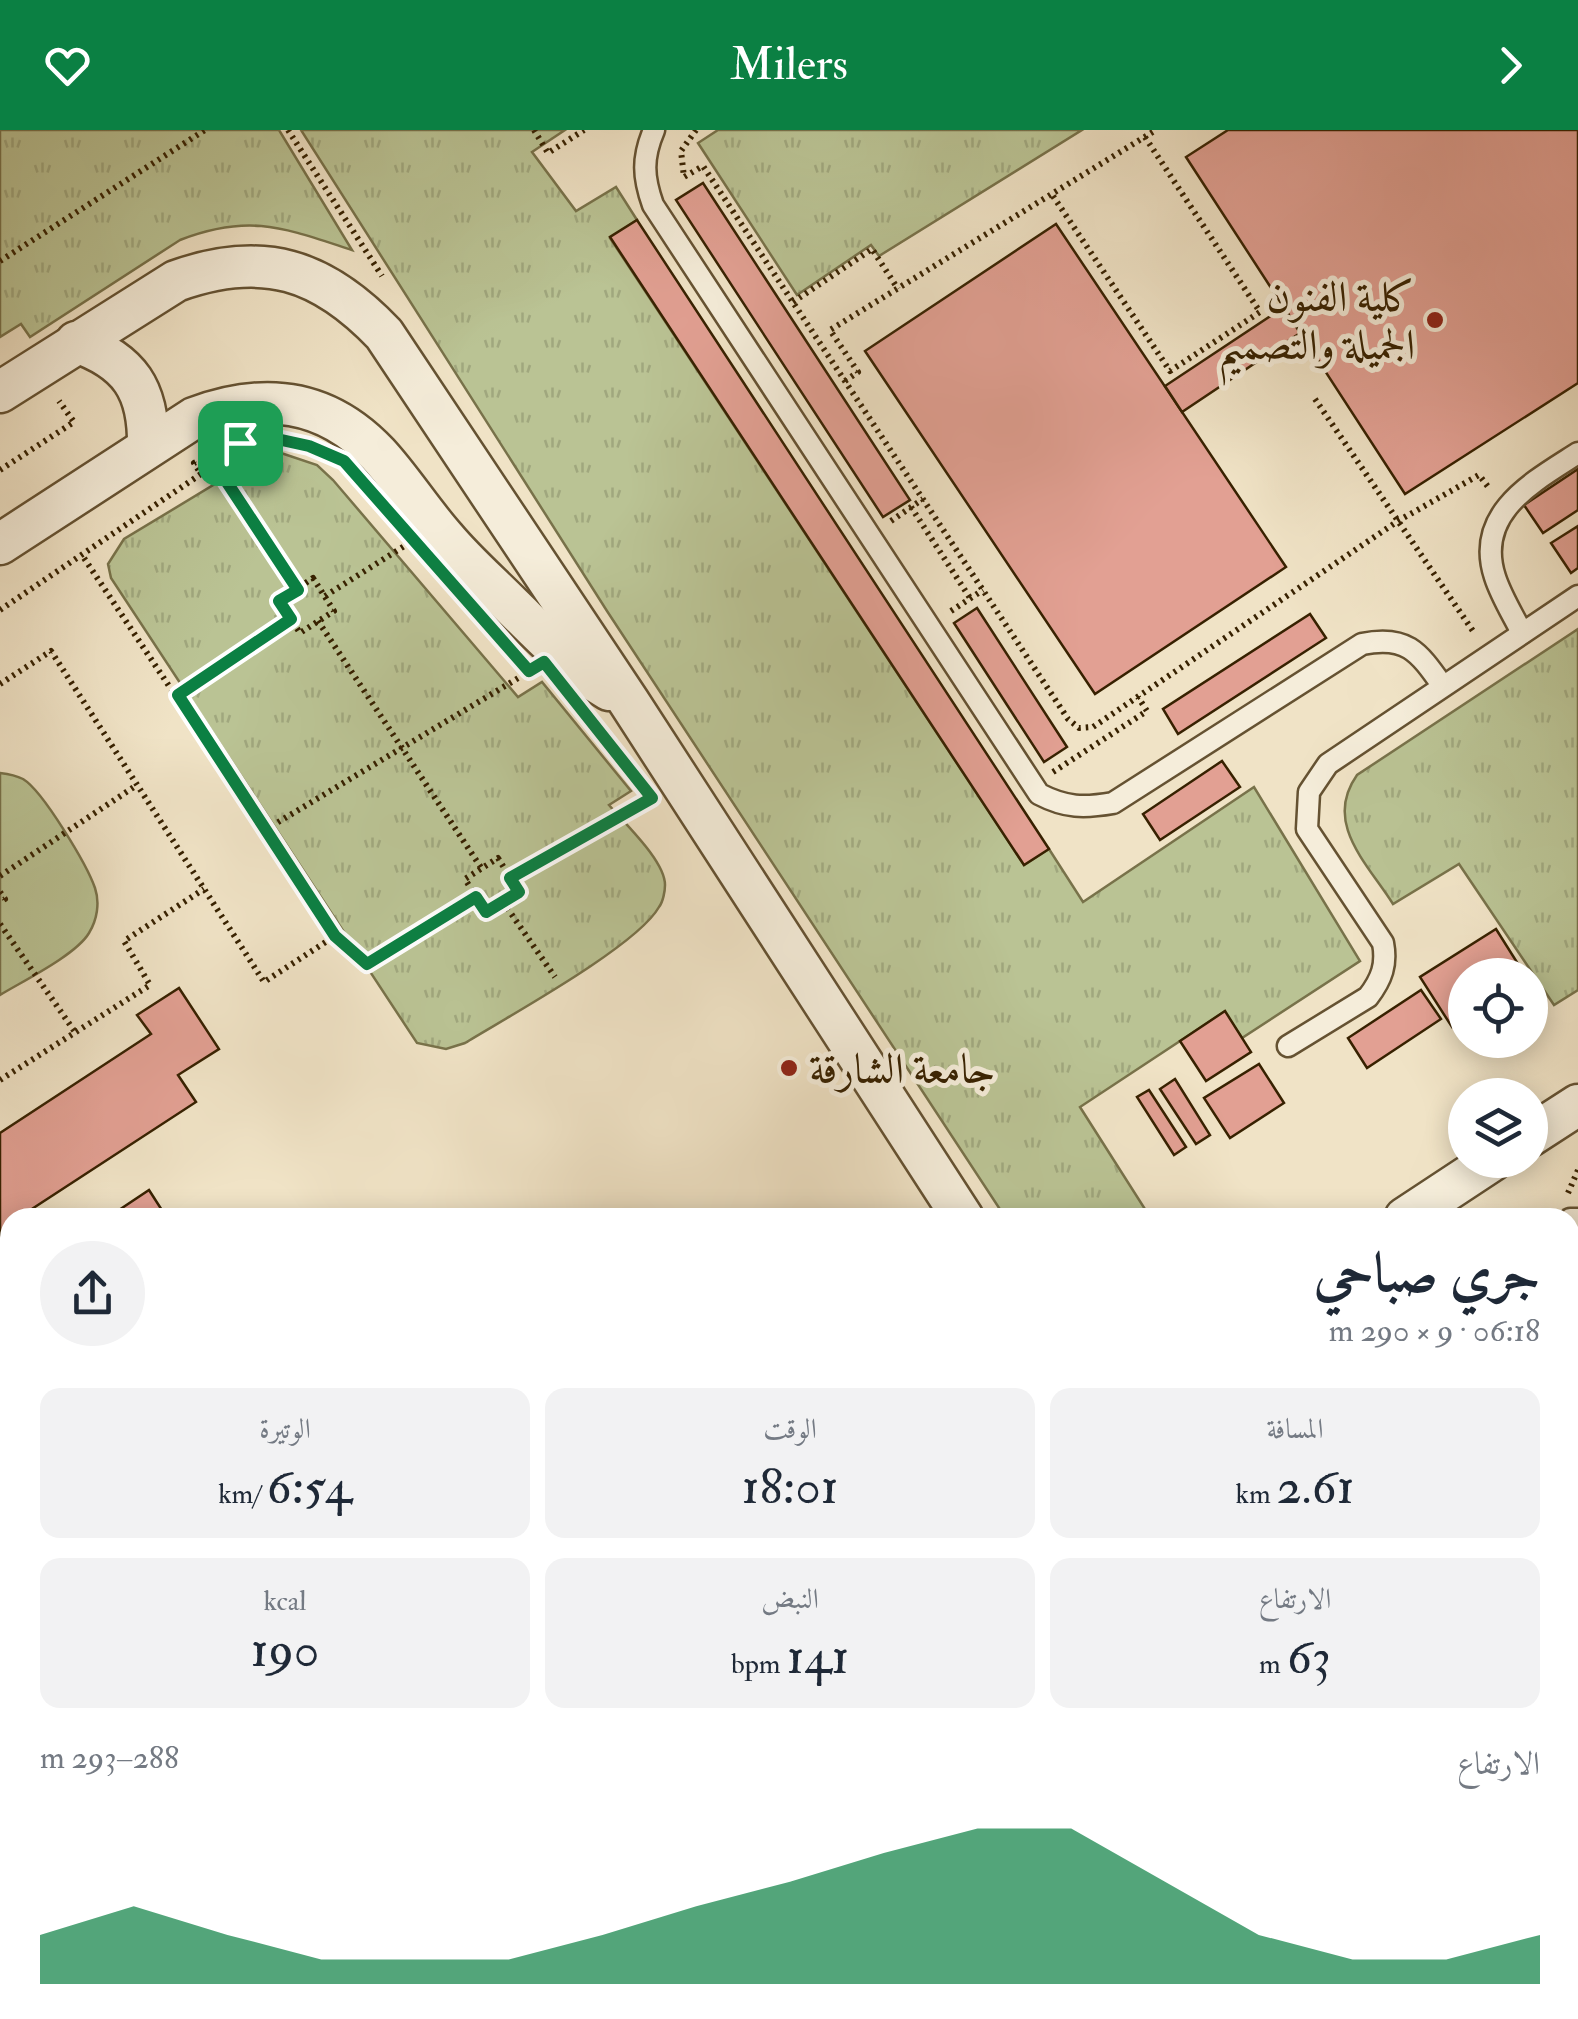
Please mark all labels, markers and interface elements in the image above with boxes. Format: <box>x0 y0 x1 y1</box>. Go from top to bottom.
text: Milers <box>730 37 848 93</box>
icon: heart <box>40 38 95 93</box>
icon: forward <box>1483 38 1538 93</box>
place label: كلية الفنون الجميلة والتصميم <box>1218 272 1415 386</box>
marker: كلية الفنون الجميلة والتصميم <box>1424 309 1446 331</box>
pin <box>198 401 283 486</box>
icon: arrive <box>213 416 268 471</box>
map controls <box>1448 958 1548 1178</box>
button: locate <box>1448 958 1548 1058</box>
place label: جامعة الشارقة <box>809 1044 996 1096</box>
marker: جامعة الشارقة <box>778 1057 800 1079</box>
button: layers <box>1448 1078 1548 1178</box>
text: جري صباحي <box>1314 1239 1540 1308</box>
button: share <box>40 1241 145 1346</box>
text: 06:18 · 9 × 290 m <box>1329 1311 1540 1351</box>
text: الوتيرة <box>259 1412 311 1447</box>
text: الوقت <box>763 1412 817 1447</box>
text: المسافة <box>1266 1412 1324 1447</box>
text: 6:54 <box>266 1456 352 1519</box>
text: 18:01 <box>742 1456 838 1519</box>
text: 2.61 <box>1277 1456 1354 1519</box>
text: /km <box>218 1477 266 1512</box>
text: km <box>1236 1477 1277 1512</box>
text: النبض <box>761 1582 819 1617</box>
text: الارتفاع <box>1259 1582 1331 1617</box>
text: kcal <box>264 1584 306 1619</box>
text: 190 <box>251 1619 319 1682</box>
text: 141 <box>786 1626 849 1689</box>
text: 63 <box>1287 1626 1331 1689</box>
text: bpm <box>731 1647 786 1682</box>
text: m <box>1259 1647 1287 1682</box>
text: 288–293 m <box>40 1738 179 1778</box>
text: الارتفاع <box>1457 1744 1540 1784</box>

